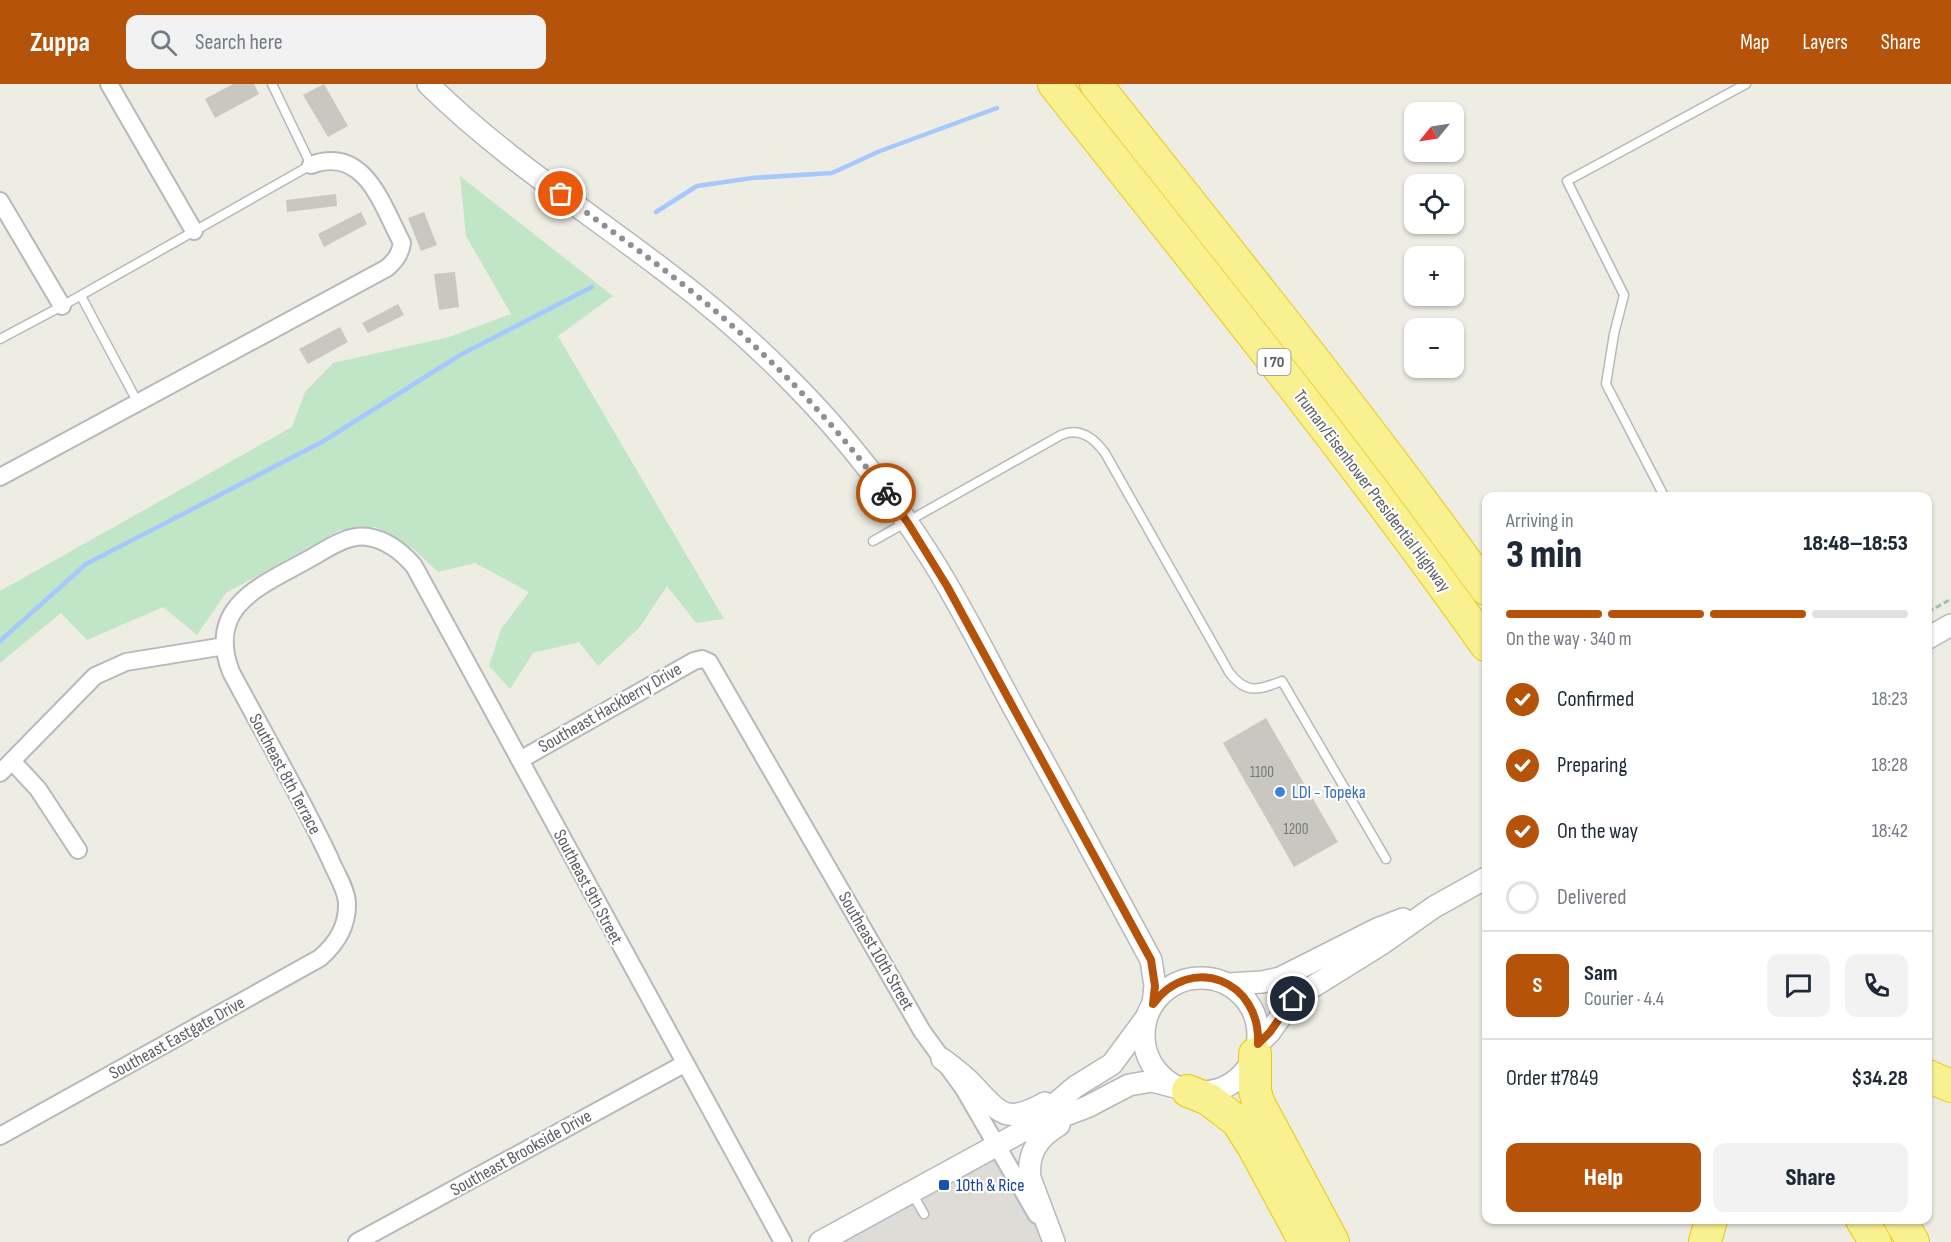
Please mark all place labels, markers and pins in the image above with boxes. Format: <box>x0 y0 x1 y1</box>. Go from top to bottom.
pin <box>535 168 586 219</box>
place label: LDI - Topeka <box>1292 782 1366 803</box>
marker: LDI - Topeka <box>1273 785 1287 799</box>
pin <box>1267 973 1318 1024</box>
place label: 10th & Rice <box>956 1175 1024 1196</box>
marker: 10th & Rice <box>937 1178 951 1192</box>

